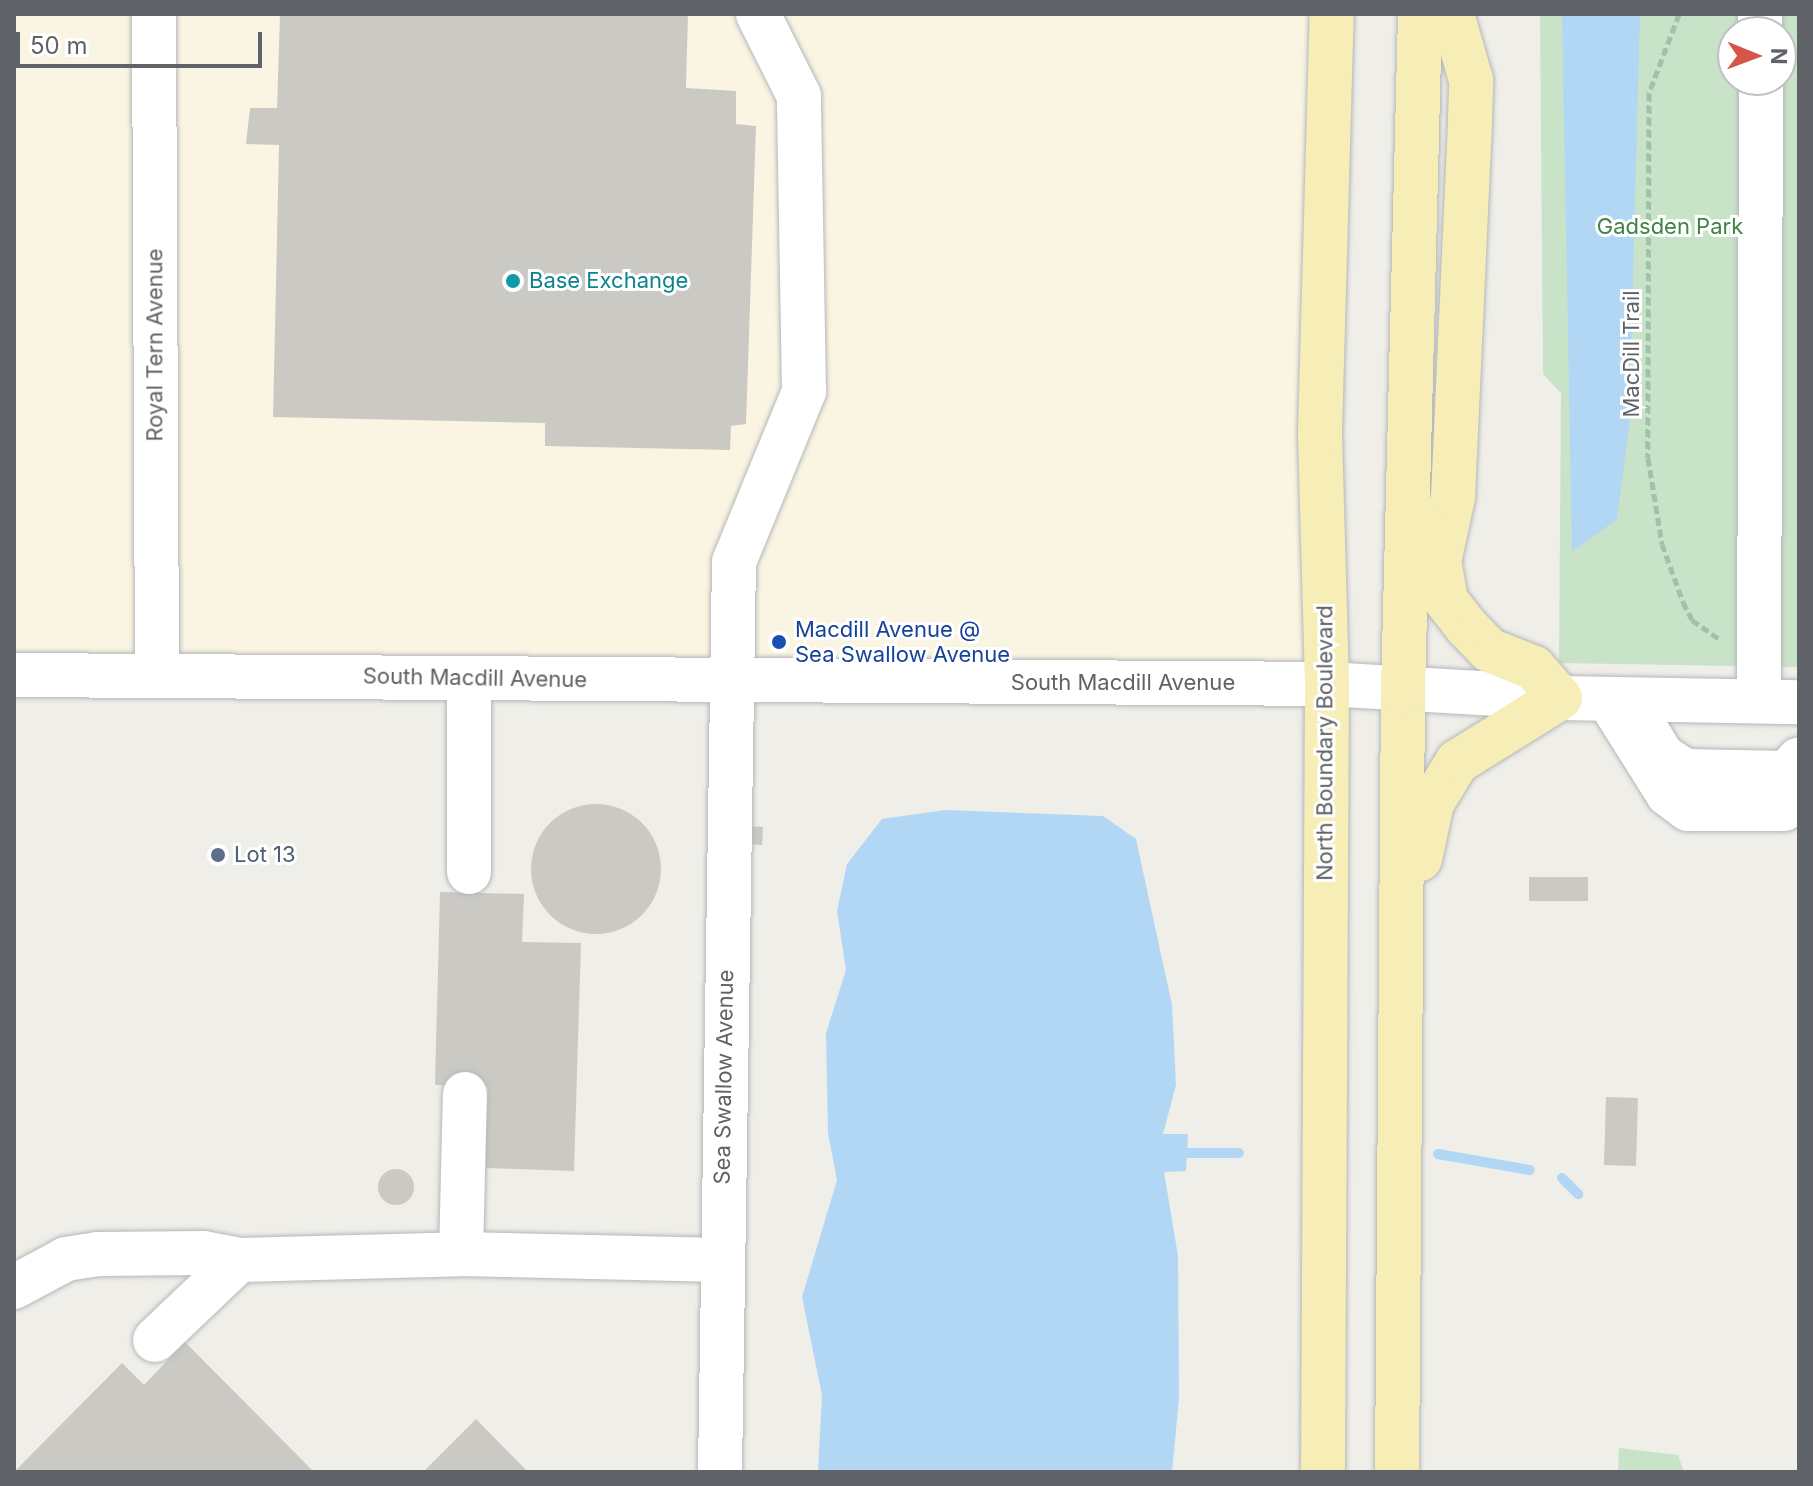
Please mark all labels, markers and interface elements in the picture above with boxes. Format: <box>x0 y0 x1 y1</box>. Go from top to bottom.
scale bar <box>20 16 266 66</box>
north arrow <box>1717 16 1797 96</box>
text: 50 m <box>30 31 88 60</box>
text: N <box>1766 48 1792 65</box>
park label: Gadsden Park <box>1597 214 1743 240</box>
street label: Royal Tern Avenue <box>142 248 168 442</box>
place label: Base Exchange <box>529 268 688 294</box>
marker: Base Exchange <box>504 272 522 290</box>
street label: MacDill Trail <box>1619 290 1645 418</box>
street label: North Boundary Boulevard <box>1312 605 1338 881</box>
place label: Macdill Avenue @ Sea Swallow Avenue <box>795 616 1010 668</box>
marker: Macdill Avenue @ Sea Swallow Avenue <box>770 633 788 651</box>
street label: South Macdill Avenue <box>363 663 587 693</box>
street label: South Macdill Avenue <box>1011 670 1235 696</box>
place label: Lot 13 <box>234 842 296 868</box>
marker: Lot 13 <box>209 846 227 864</box>
street label: Sea Swallow Avenue <box>709 969 739 1185</box>

